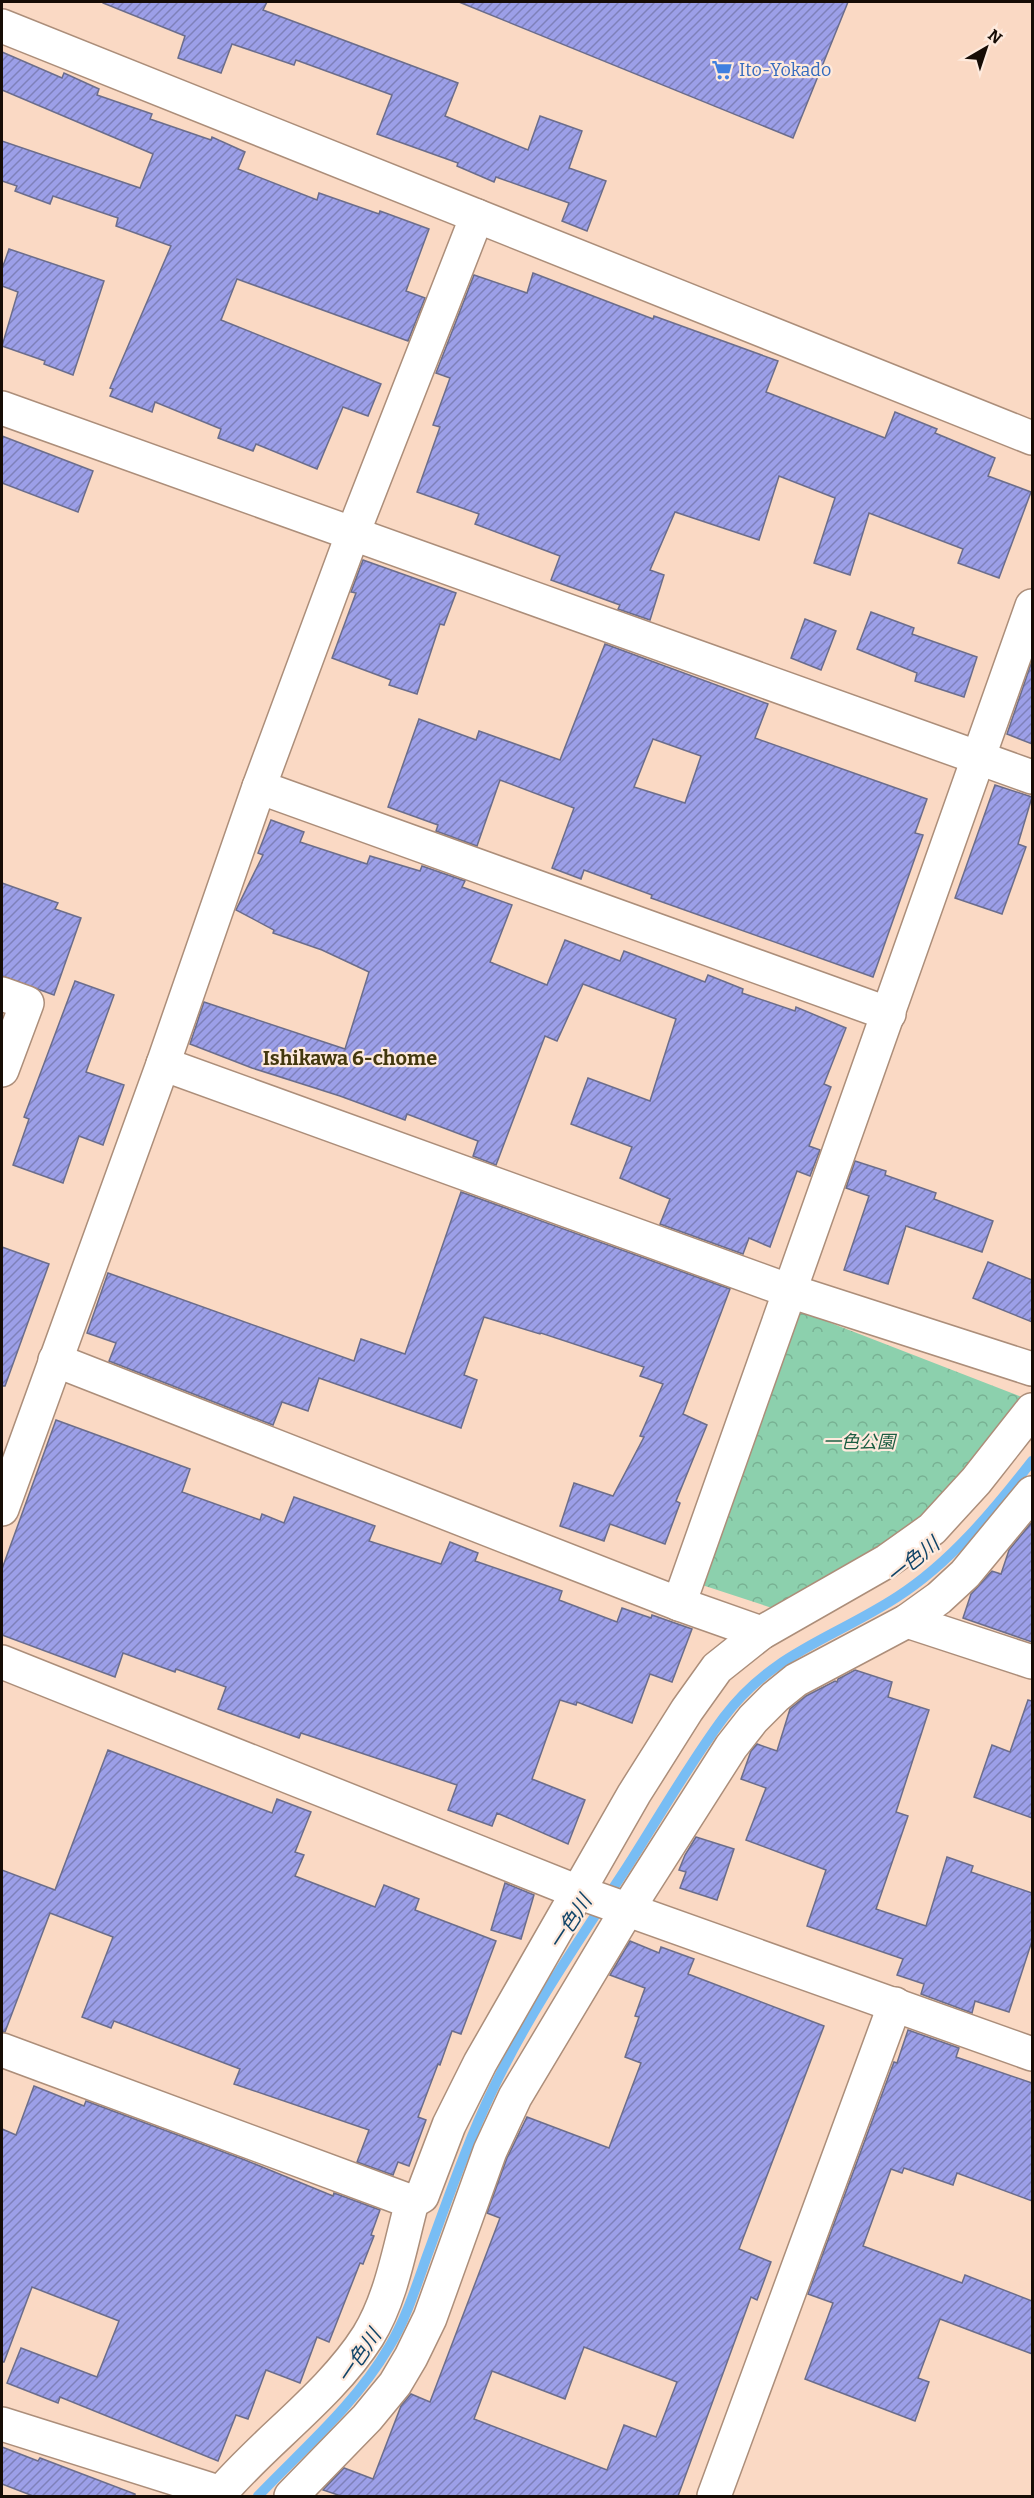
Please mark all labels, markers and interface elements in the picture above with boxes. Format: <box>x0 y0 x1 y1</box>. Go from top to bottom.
north arrow <box>956 18 1016 78</box>
text: N <box>984 25 1006 48</box>
supermarket icon: Ito-Yokado <box>710 58 734 82</box>
place label: Ito-Yokado <box>739 59 831 81</box>
district label: Ishikawa 6-chome <box>263 1046 437 1070</box>
park label: 一色公園 <box>823 1431 898 1453</box>
water label: 一色川 <box>882 1531 945 1588</box>
water label: 一色川 <box>544 1889 597 1954</box>
water label: 一色川 <box>332 2323 387 2388</box>

